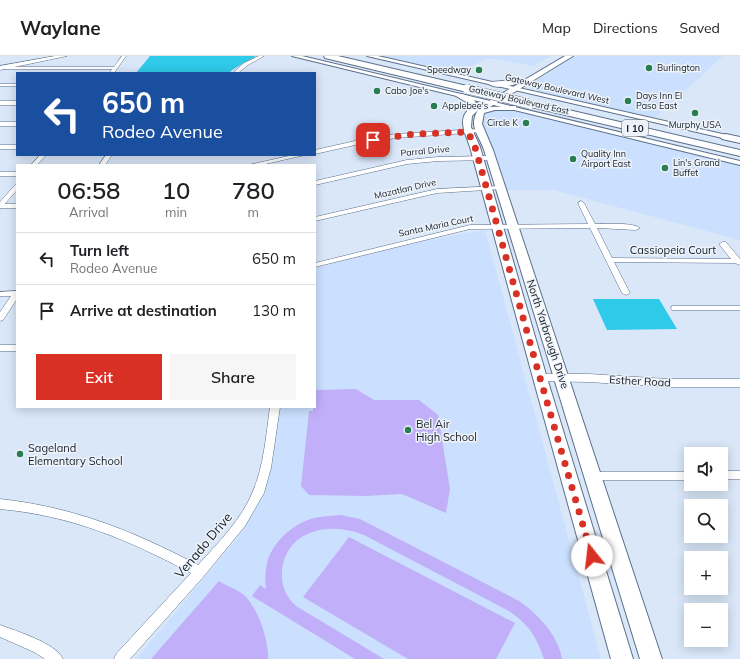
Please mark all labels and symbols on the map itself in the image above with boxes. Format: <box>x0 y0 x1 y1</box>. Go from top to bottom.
place label: Burlington <box>657 62 700 73</box>
marker: Burlington <box>644 63 654 73</box>
place label: Speedway <box>427 64 471 76</box>
marker: Speedway <box>474 65 484 75</box>
street label: Gateway Boulevard West <box>504 71 610 107</box>
street label: Gateway Boulevard East <box>468 83 570 117</box>
place label: Cabo Joe's <box>385 85 429 96</box>
marker: Cabo Joe's <box>372 86 382 96</box>
place label: Days Inn El Paso East <box>636 90 682 111</box>
marker: Days Inn El Paso East <box>623 96 633 106</box>
place label: Applebee's <box>442 100 488 111</box>
marker: Applebee's <box>429 101 439 111</box>
marker: Murphy USA <box>690 108 700 118</box>
place label: Circle K <box>487 117 518 128</box>
marker: Circle K <box>521 118 531 128</box>
place label: Murphy USA <box>669 119 722 131</box>
road number: I 10 <box>622 120 648 136</box>
pin <box>356 123 390 157</box>
street label: Parral Drive <box>400 143 450 158</box>
place label: Quality Inn Airport East <box>581 148 631 169</box>
marker: Quality Inn Airport East <box>568 154 578 164</box>
place label: Lin's Grand Buffet <box>673 157 720 178</box>
marker: Lin's Grand Buffet <box>660 163 670 173</box>
street label: Mazatlan Drive <box>373 176 437 201</box>
street label: Santa Maria Court <box>397 212 474 239</box>
street label: Cassiopeia Court <box>630 243 716 257</box>
street label: North Yarbrough Drive <box>524 278 572 390</box>
street label: Esther Road <box>609 372 671 390</box>
place label: Bel Air High School <box>416 417 477 444</box>
marker: Bel Air High School <box>403 425 413 435</box>
place label: Sageland Elementary School <box>28 441 123 468</box>
marker: Sageland Elementary School <box>15 449 25 459</box>
street label: Venado Drive <box>171 509 235 581</box>
position arrow <box>571 535 613 577</box>

